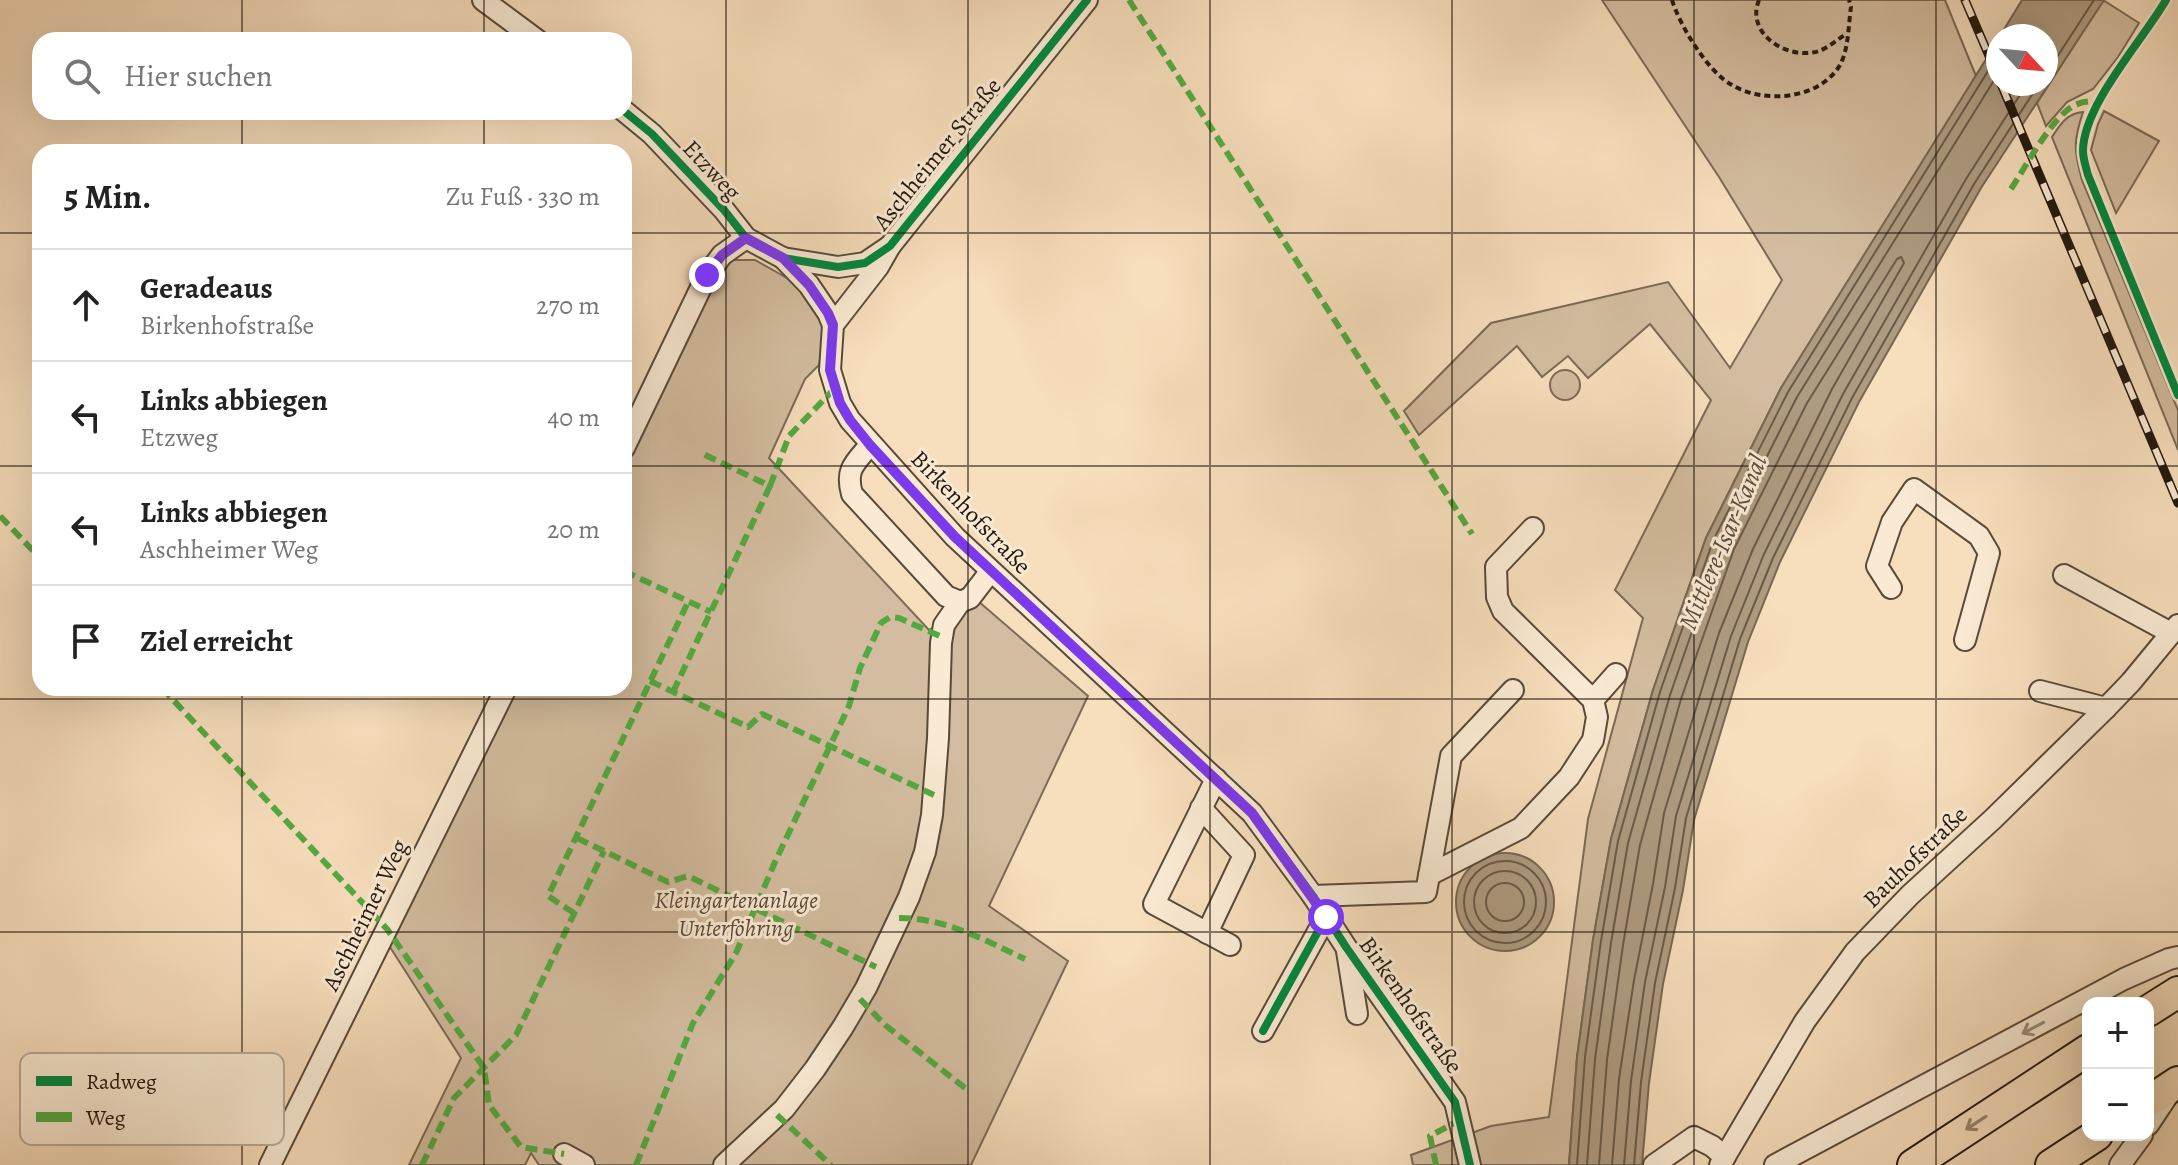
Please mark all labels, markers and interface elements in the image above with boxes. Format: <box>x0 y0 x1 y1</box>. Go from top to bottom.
north arrow <box>1986 24 2058 96</box>
search box <box>32 32 632 120</box>
icon: search <box>60 54 104 98</box>
text: Hier suchen <box>124 56 273 96</box>
street label: Aschheimer Straße <box>865 71 1008 238</box>
street label: Etzweg <box>676 133 748 207</box>
text: 5 Min. <box>64 173 151 220</box>
text: Zu Fuß · 330 m <box>446 179 600 214</box>
route end <box>689 257 725 293</box>
text: Geradeaus <box>140 268 273 308</box>
icon: ahead <box>64 283 108 327</box>
text: 270 m <box>536 288 600 323</box>
text: Birkenhofstraße <box>140 308 314 343</box>
text: Links abbiegen <box>140 380 328 420</box>
icon: left <box>64 395 108 439</box>
text: 40 m <box>548 400 600 435</box>
text: Etzweg <box>140 420 218 455</box>
street label: Birkenhofstraße <box>904 443 1038 581</box>
water label: Mittlere-Isar-Kanal <box>1670 449 1776 635</box>
text: Links abbiegen <box>140 492 328 532</box>
icon: left <box>64 507 108 551</box>
text: 20 m <box>547 512 600 547</box>
text: Aschheimer Weg <box>140 532 319 567</box>
icon: arrive <box>64 619 108 663</box>
text: Ziel erreicht <box>140 621 293 661</box>
street label: Bauhofstraße <box>1856 799 1974 915</box>
street label: Aschheimer Weg <box>314 834 415 997</box>
park label: Kleingartenanlage Unterföhring <box>654 884 818 944</box>
route start <box>1308 899 1344 935</box>
street label: Birkenhofstraße <box>1352 930 1470 1080</box>
map controls <box>2082 997 2154 1141</box>
button: + <box>2082 997 2154 1069</box>
one-way arrow <box>2021 1020 2045 1036</box>
legend <box>20 1053 284 1145</box>
text: Radweg <box>86 1067 157 1097</box>
button: − <box>2082 1069 2154 1141</box>
text: Weg <box>85 1103 126 1133</box>
one-way arrow <box>1965 1116 1988 1132</box>

